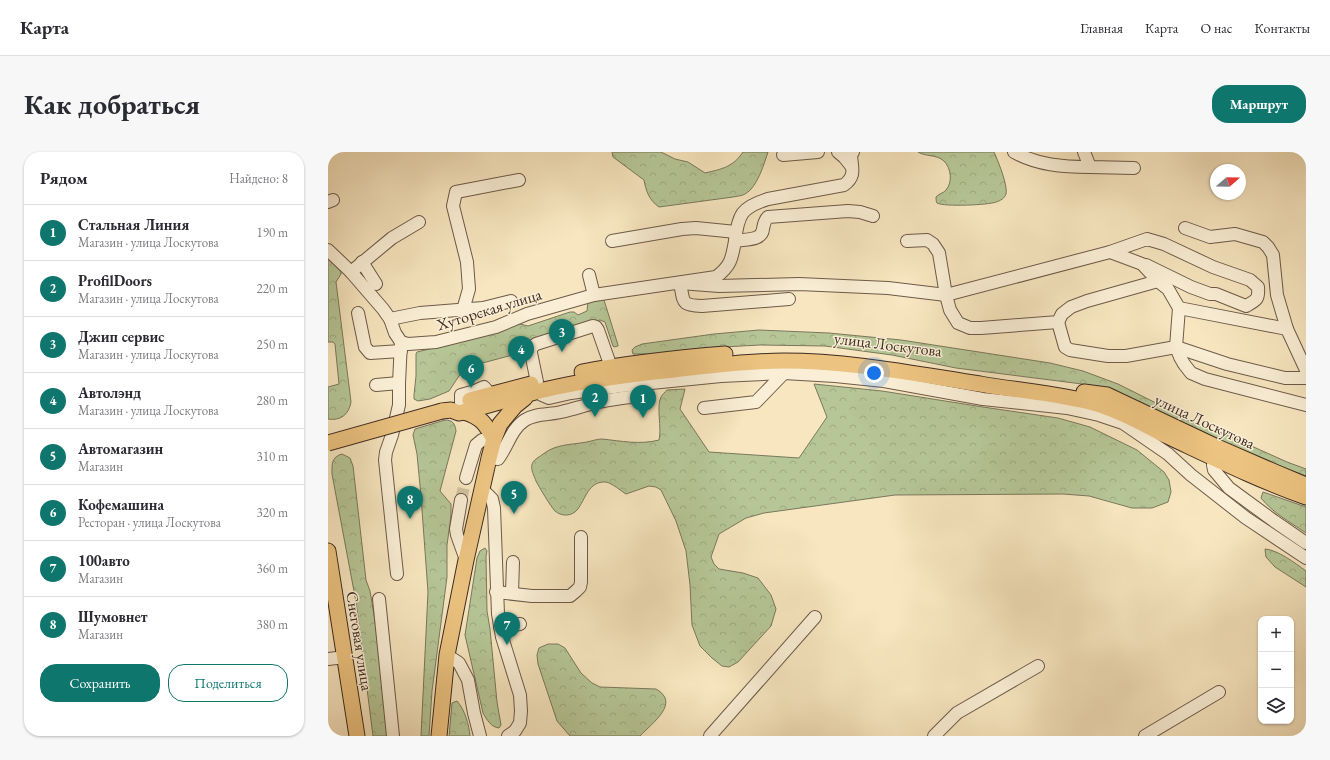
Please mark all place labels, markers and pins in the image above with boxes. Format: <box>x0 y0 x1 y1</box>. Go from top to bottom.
pin: 3 <box>549 319 575 352</box>
pin: 4 <box>508 336 534 369</box>
pin: 6 <box>458 355 484 388</box>
pin: 2 <box>582 384 608 417</box>
pin: 1 <box>630 385 656 418</box>
pin: 5 <box>501 481 527 514</box>
pin: 8 <box>397 486 423 519</box>
pin: 7 <box>494 612 520 645</box>

